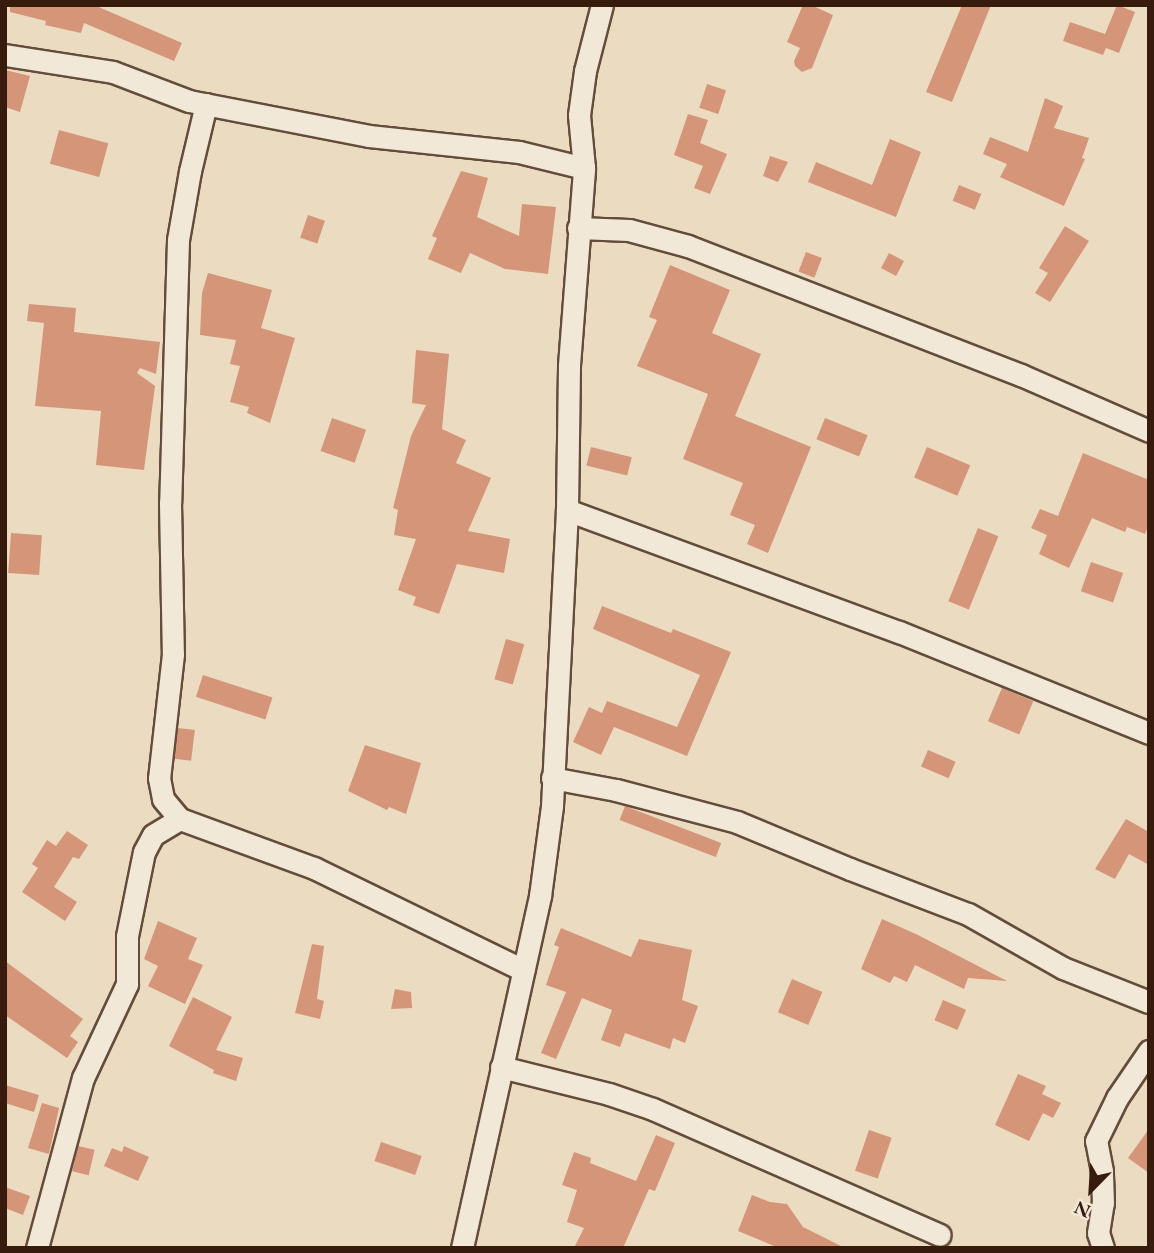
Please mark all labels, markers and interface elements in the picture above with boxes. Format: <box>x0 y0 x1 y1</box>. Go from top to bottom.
north arrow <box>1056 1155 1126 1225</box>
text: N <box>1070 1195 1094 1224</box>

